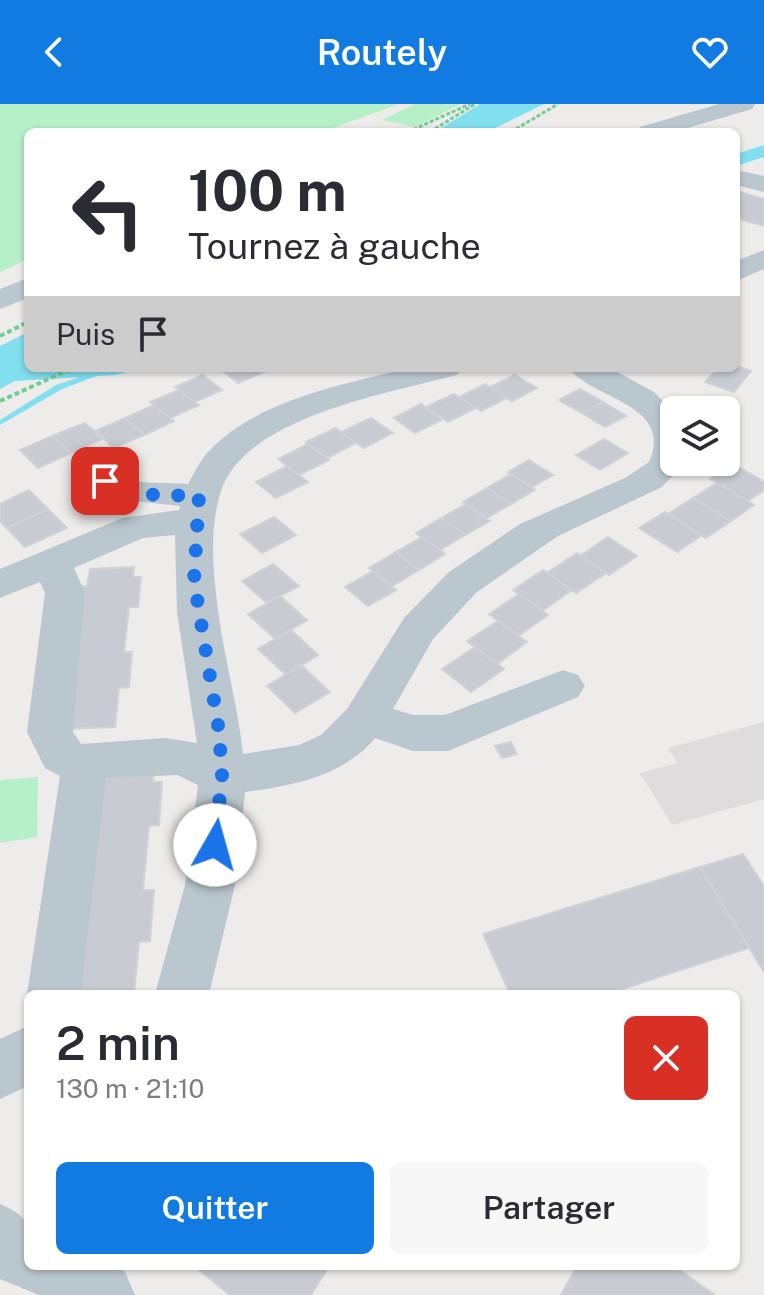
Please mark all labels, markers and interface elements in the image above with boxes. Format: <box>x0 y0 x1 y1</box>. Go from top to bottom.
icon: back <box>32 30 76 74</box>
icon: heart <box>688 30 732 74</box>
text: Routely <box>317 31 447 73</box>
text: 100 m <box>188 158 347 224</box>
icon: left <box>56 160 160 264</box>
text: Tournez à gauche <box>188 225 481 267</box>
icon: arrive <box>131 312 175 356</box>
text: Puis <box>56 316 115 352</box>
map controls <box>660 396 740 476</box>
button: layers <box>660 396 740 476</box>
pin <box>71 447 139 515</box>
icon: arrive <box>83 459 127 503</box>
position arrow <box>173 803 257 887</box>
text: 2 min <box>56 1014 180 1071</box>
button: close <box>624 1016 708 1100</box>
text: 130 m · 21:10 <box>56 1073 204 1104</box>
button: Quitter <box>56 1162 374 1254</box>
button: Partager <box>390 1162 708 1254</box>

